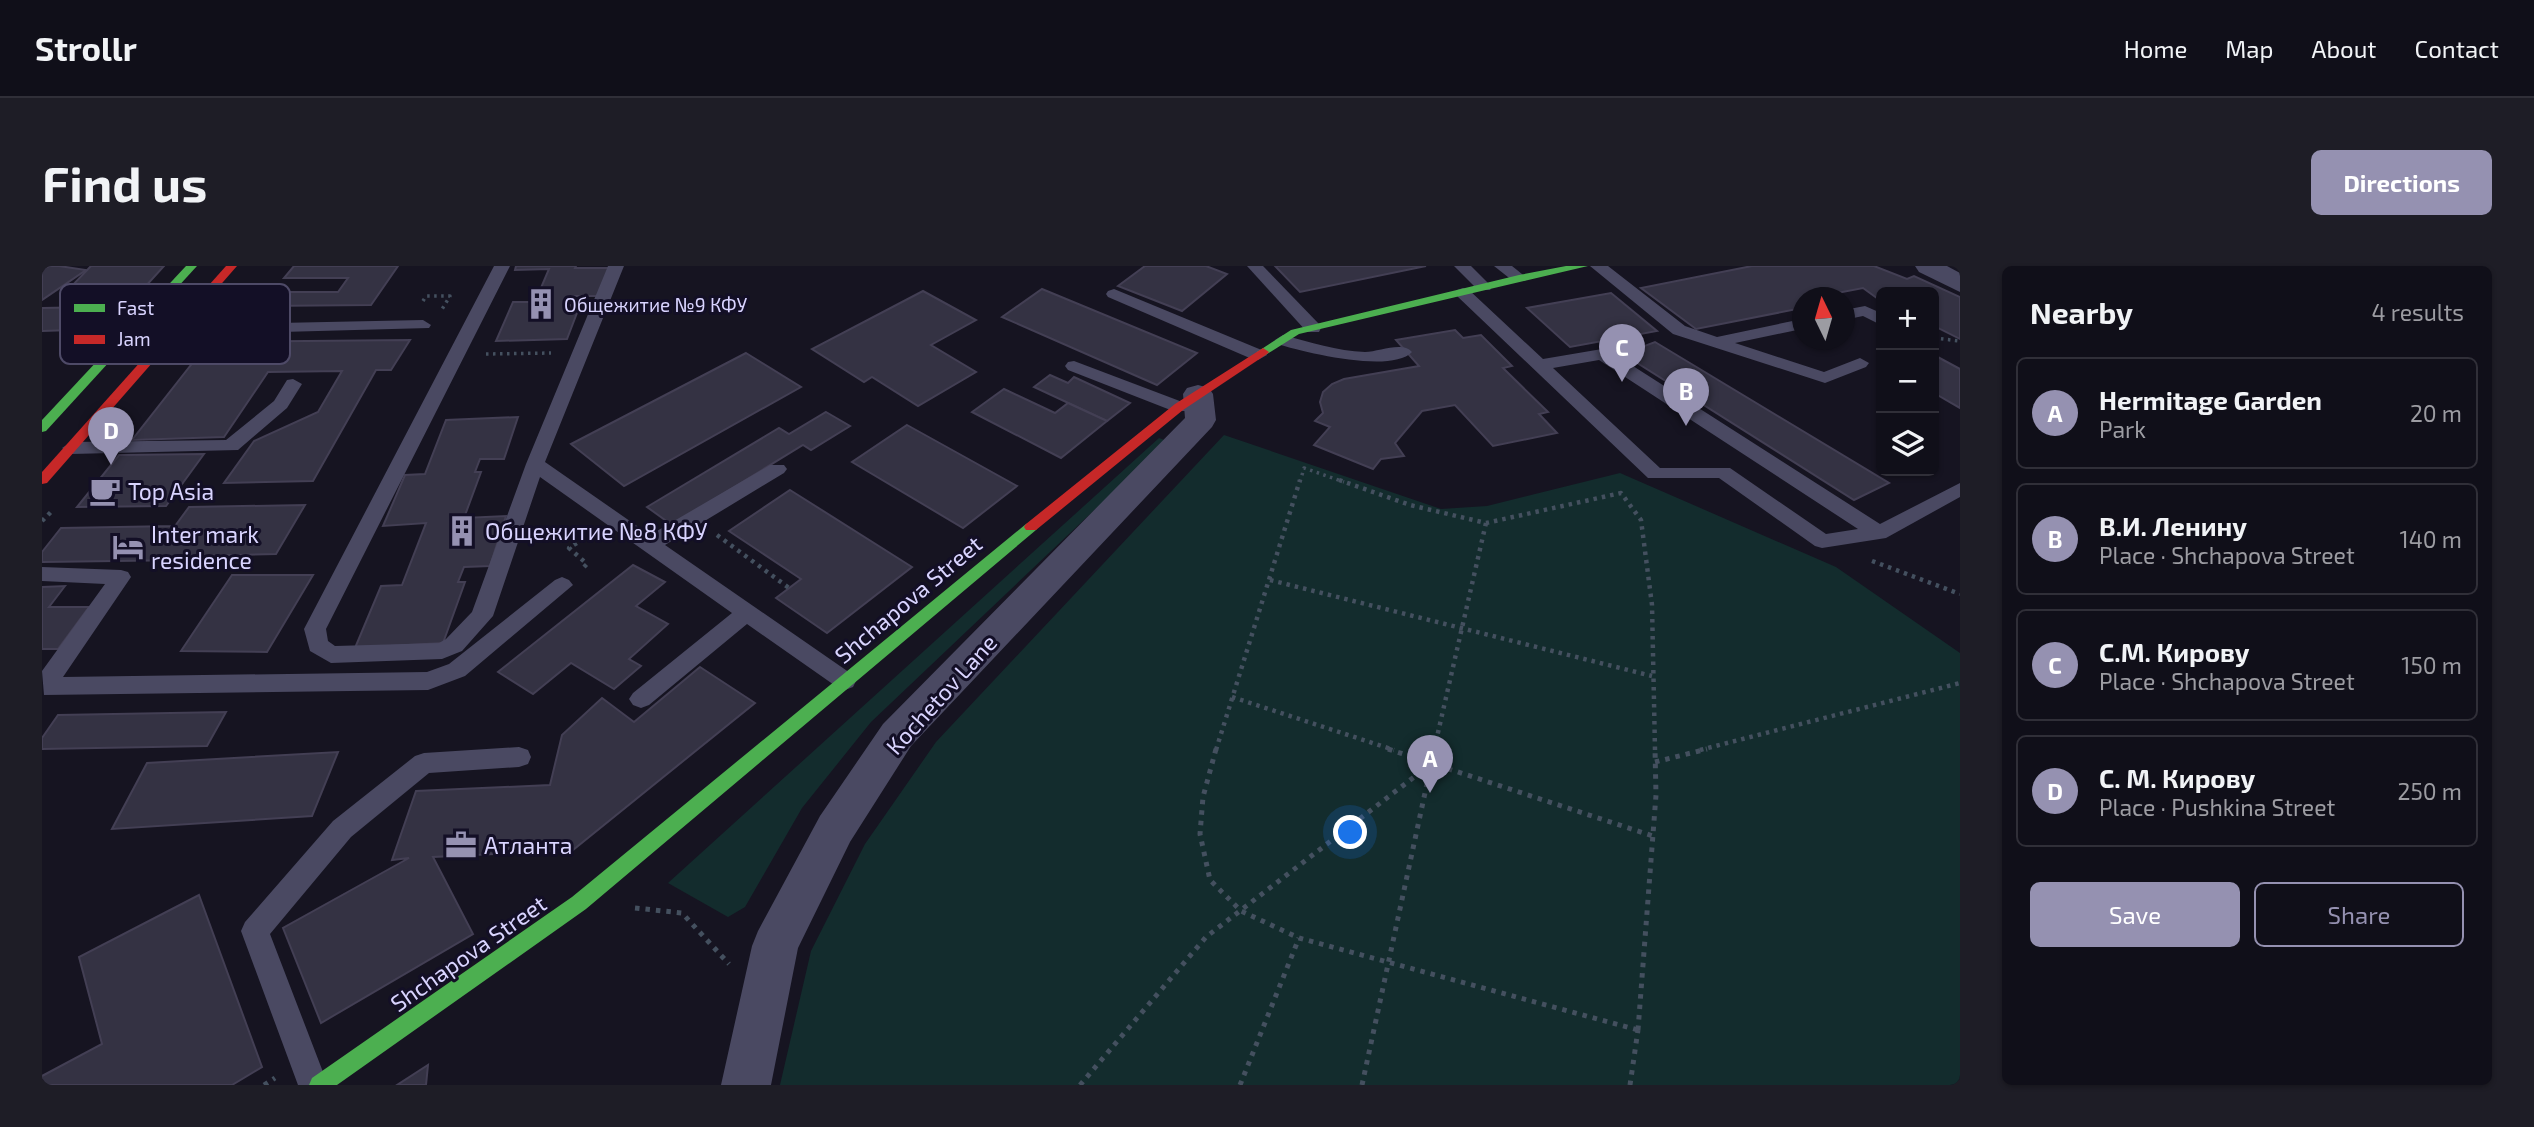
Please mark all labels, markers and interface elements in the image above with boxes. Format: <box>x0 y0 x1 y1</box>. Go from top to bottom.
text: Strollr <box>35 28 137 68</box>
text: Home <box>2124 34 2187 63</box>
text: Map <box>2225 34 2273 63</box>
text: About <box>2311 34 2377 63</box>
text: Contact <box>2415 34 2499 63</box>
button: Directions <box>2311 150 2492 215</box>
text: Find us <box>42 153 207 212</box>
legend <box>60 284 290 364</box>
building icon: Общежитие №9 КФУ <box>524 287 558 321</box>
north arrow <box>1792 287 1855 350</box>
map controls <box>1876 287 1939 476</box>
button: + <box>1876 287 1939 350</box>
place label: Общежитие №9 КФУ <box>564 293 747 316</box>
text: Nearby <box>2030 294 2133 330</box>
text: Fast <box>117 296 154 319</box>
text: 4 results <box>2372 298 2464 326</box>
pin: C <box>1599 324 1645 382</box>
text: Jam <box>117 327 151 350</box>
button: − <box>1876 350 1939 413</box>
pin: B <box>1663 368 1709 426</box>
text: Hermitage Garden <box>2099 384 2322 415</box>
text: A <box>2047 399 2063 427</box>
text: 20 m <box>2410 399 2462 427</box>
pin: D <box>88 407 134 465</box>
button: layers <box>1876 413 1939 476</box>
text: Park <box>2099 415 2146 443</box>
cafe icon: Top Asia <box>88 474 122 508</box>
place label: Top Asia <box>128 477 214 505</box>
text: В.И. Ленину <box>2099 510 2247 541</box>
building icon: Общежитие №8 КФУ <box>445 514 479 548</box>
place label: Общежитие №8 КФУ <box>485 517 708 545</box>
place label: Inter mark residence <box>151 520 259 574</box>
text: B <box>2048 525 2062 553</box>
text: 140 m <box>2400 525 2462 553</box>
street label: Shchapova Street <box>829 529 987 669</box>
hotel icon: Inter mark residence <box>111 530 145 564</box>
text: Place · Shchapova Street <box>2099 541 2355 569</box>
street label: Kochetov Lane <box>880 628 1002 760</box>
text: С.М. Кирову <box>2099 636 2250 667</box>
text: C <box>2048 651 2062 679</box>
text: 150 m <box>2401 651 2462 679</box>
text: Place · Shchapova Street <box>2099 667 2355 695</box>
pin: A <box>1407 735 1453 793</box>
text: С. М. Кирову <box>2099 762 2255 793</box>
text: D <box>2047 777 2063 805</box>
text: 250 m <box>2398 777 2462 805</box>
text: Place · Pushkina Street <box>2099 793 2335 821</box>
your location <box>1333 815 1367 849</box>
office icon: Атланта <box>444 828 478 862</box>
place label: Атланта <box>484 831 573 859</box>
button: Save <box>2030 882 2240 947</box>
button: Share <box>2254 882 2464 947</box>
street label: Shchapova Street <box>385 889 551 1017</box>

